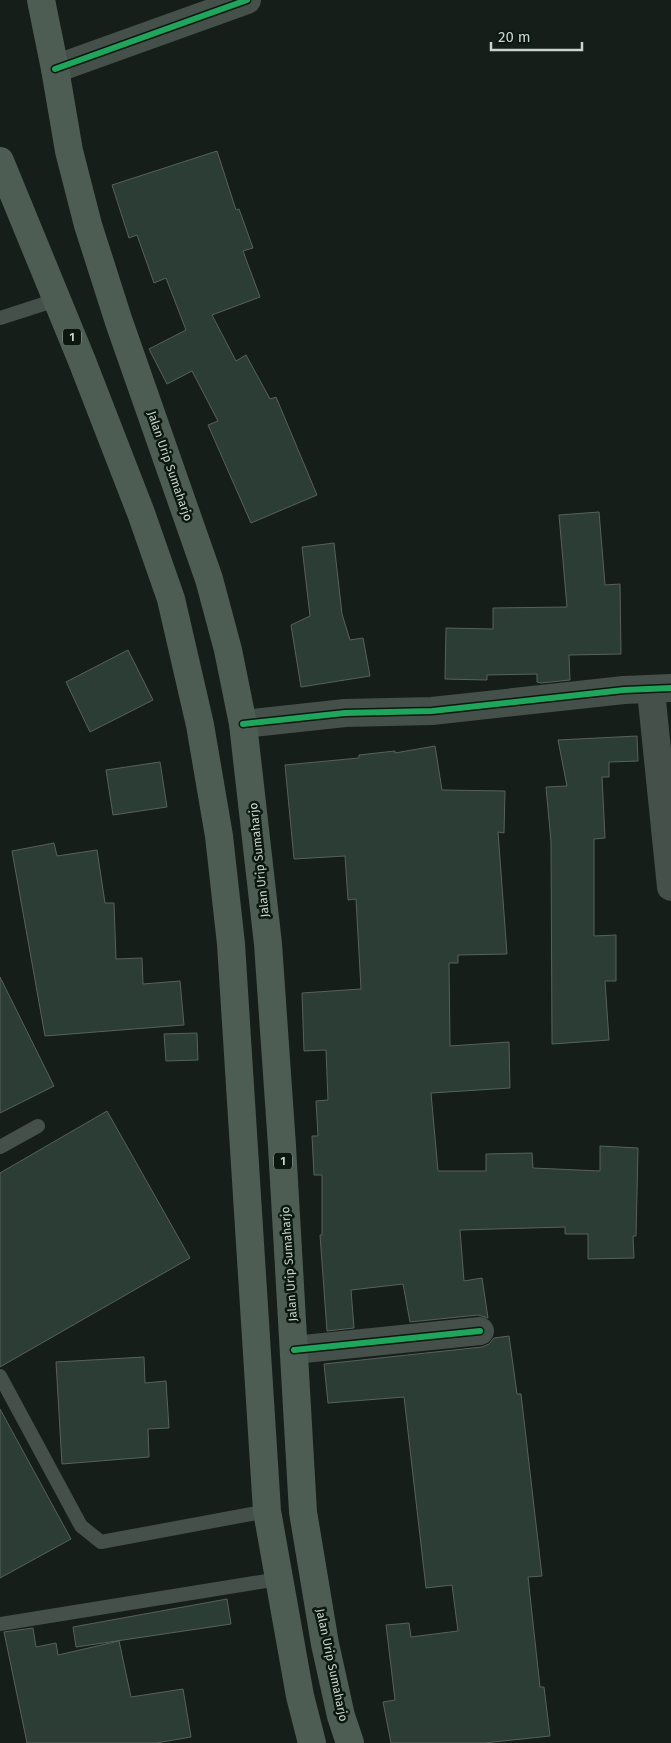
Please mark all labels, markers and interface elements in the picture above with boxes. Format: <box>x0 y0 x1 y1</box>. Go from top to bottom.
scale bar <box>491 20 582 52</box>
text: 20 m <box>498 28 531 46</box>
road number: 1 <box>63 328 81 346</box>
street label: Jalan Urip Sumaharjo <box>145 409 195 523</box>
street label: Jalan Urip Sumaharjo <box>246 802 272 918</box>
road number: 1 <box>274 1152 292 1170</box>
street label: Jalan Urip Sumaharjo <box>278 1206 300 1322</box>
street label: Jalan Urip Sumaharjo <box>313 1607 351 1723</box>

